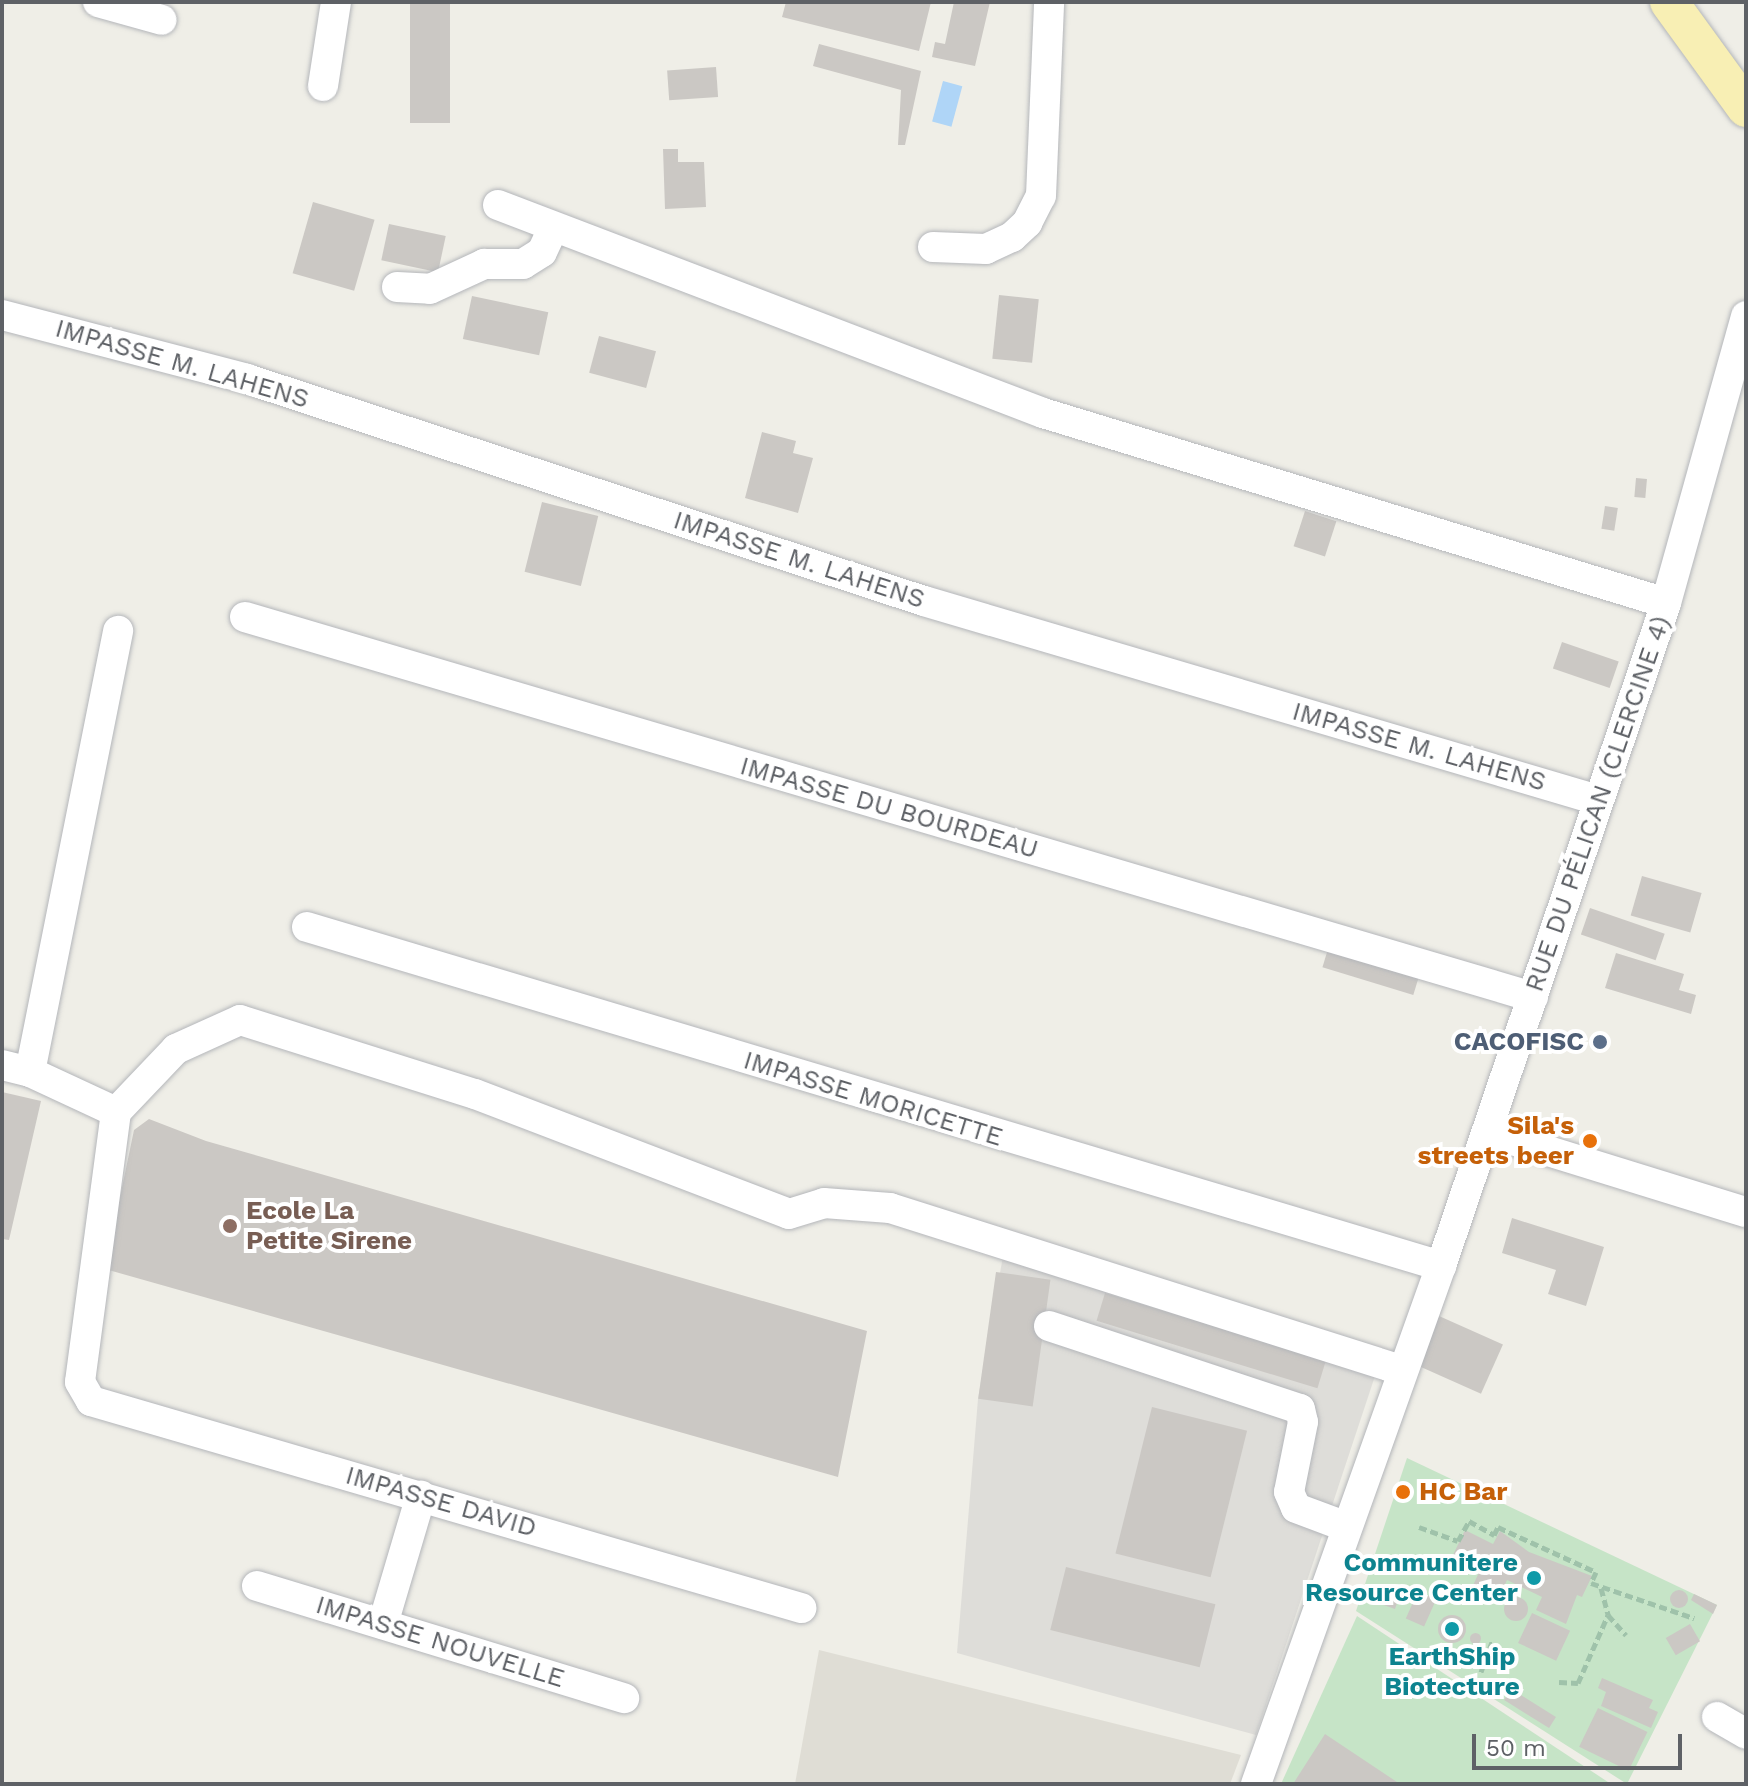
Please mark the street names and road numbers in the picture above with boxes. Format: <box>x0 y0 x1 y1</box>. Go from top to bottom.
street label: IMPASSE M. LAHENS <box>52 313 312 415</box>
street label: IMPASSE M. LAHENS <box>669 505 929 615</box>
street label: RUE DU PÉLICAN (CLERCINE 4) <box>1519 612 1677 996</box>
street label: IMPASSE M. LAHENS <box>1289 696 1549 798</box>
street label: IMPASSE DU BOURDEAU <box>736 750 1042 866</box>
street label: IMPASSE MORICETTE <box>740 1045 1006 1153</box>
street label: IMPASSE DAVID <box>342 1460 540 1544</box>
street label: IMPASSE NOUVELLE <box>312 1589 568 1695</box>

